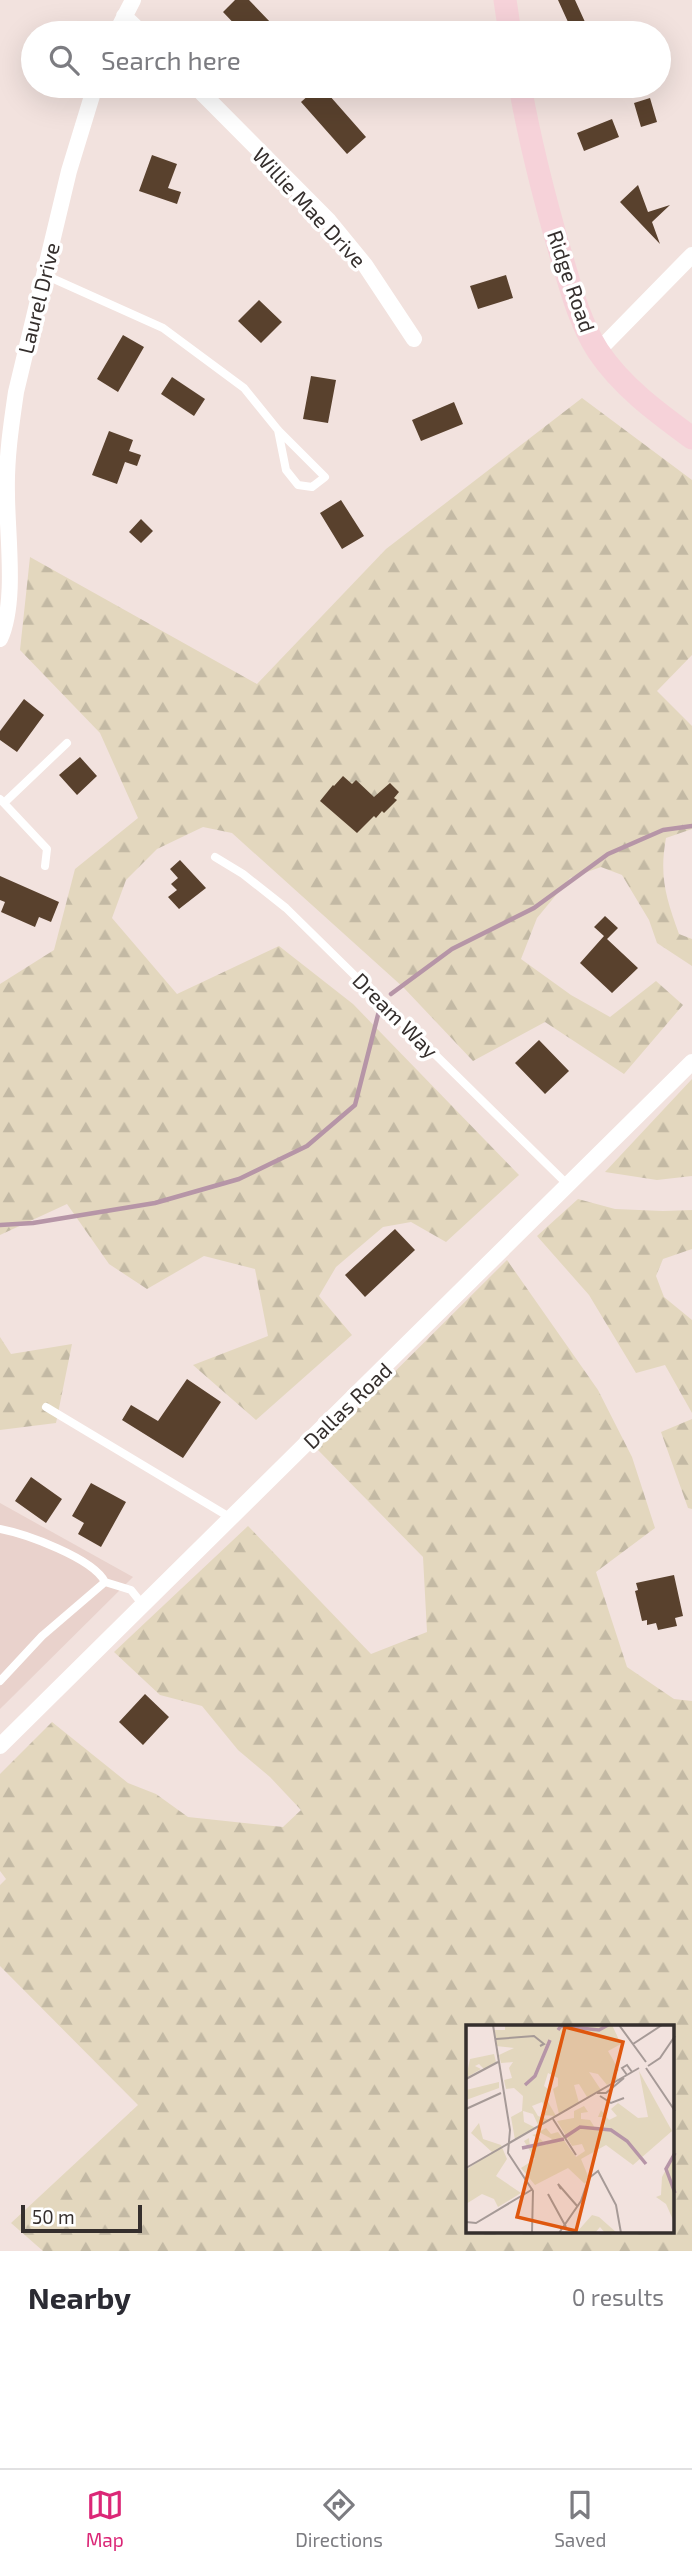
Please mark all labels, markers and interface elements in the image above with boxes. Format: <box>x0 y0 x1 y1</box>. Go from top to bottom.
search box <box>21 21 671 98</box>
icon: search <box>45 41 83 79</box>
text: Search here <box>101 44 241 75</box>
street label: Willie Mae Drive <box>248 142 372 272</box>
street label: Ridge Road <box>543 227 601 335</box>
street label: Laurel Drive <box>12 240 64 356</box>
street label: Dream Way <box>348 967 444 1063</box>
street label: Dallas Road <box>298 1357 396 1453</box>
inset map <box>466 2025 674 2234</box>
scale bar <box>21 2202 142 2234</box>
text: 50 m <box>32 2205 75 2228</box>
text: Nearby <box>28 2279 131 2315</box>
text: 0 results <box>572 2283 664 2311</box>
tab: Map <box>86 2486 124 2551</box>
tab: Directions <box>295 2486 383 2551</box>
tab: Saved <box>554 2486 606 2551</box>

